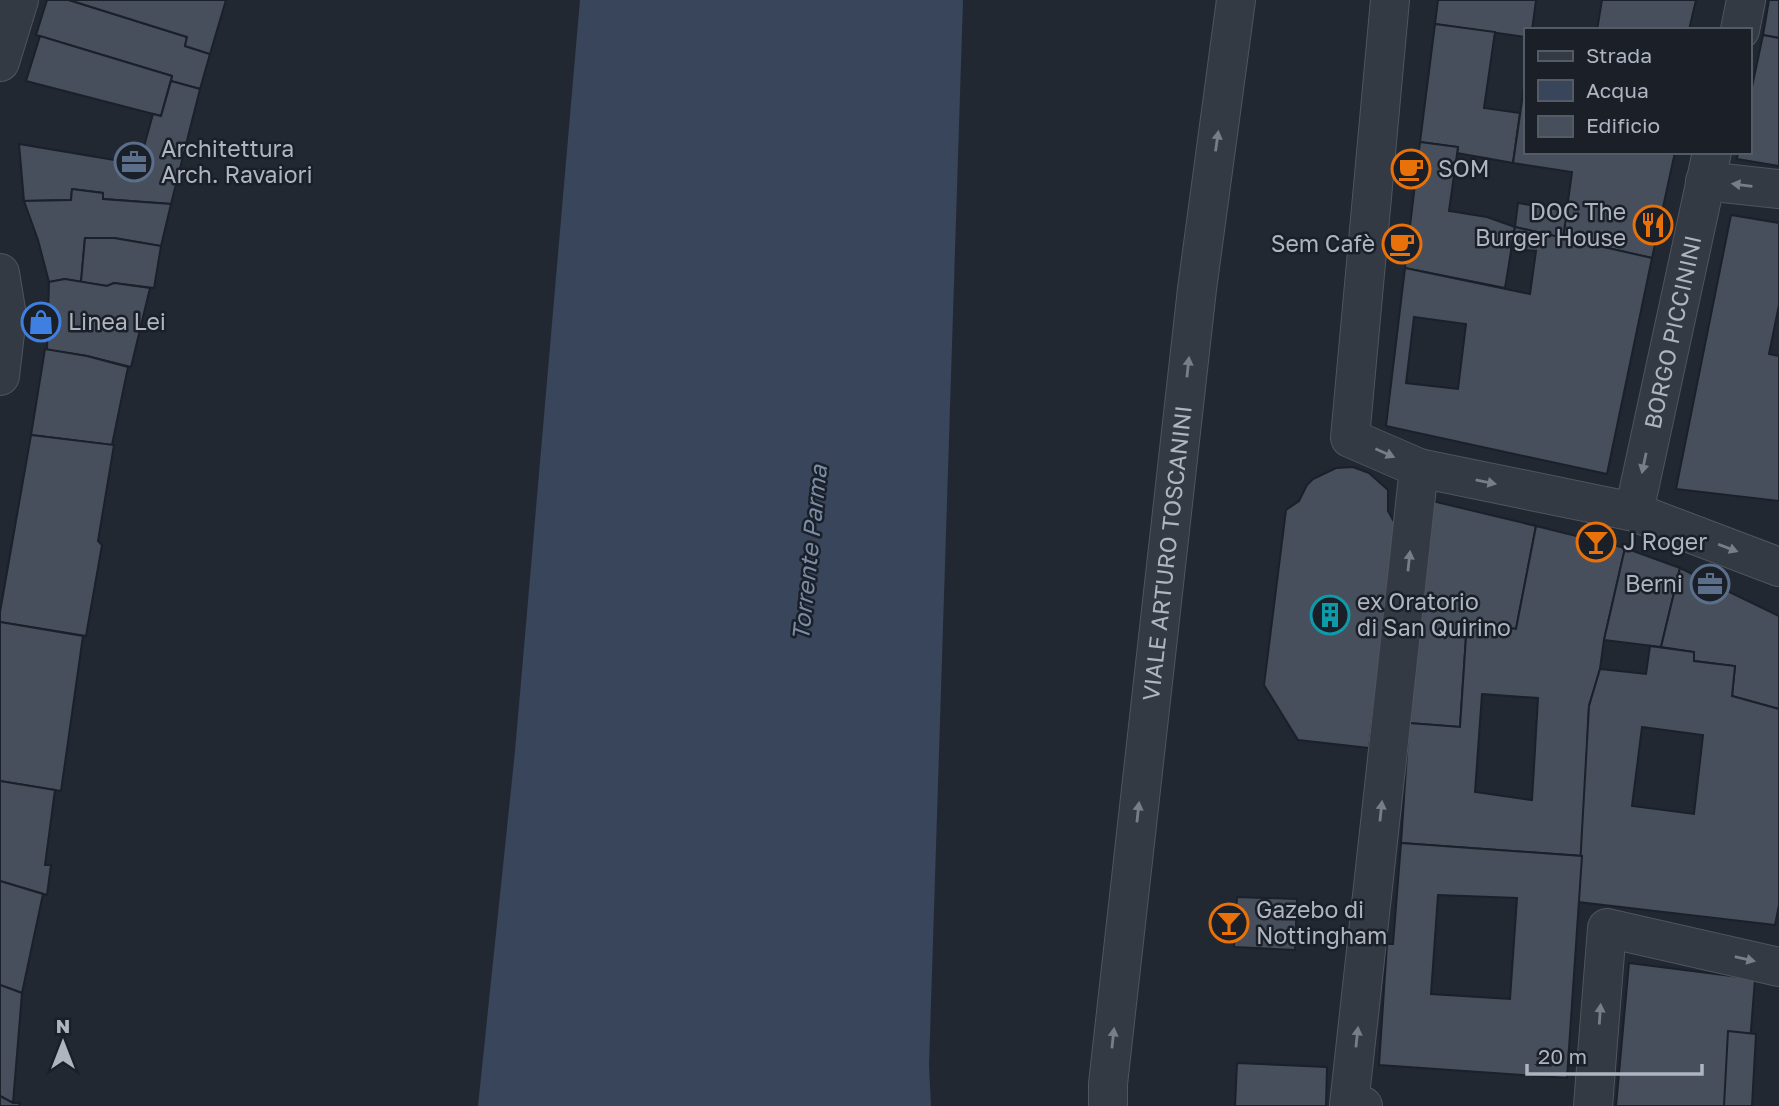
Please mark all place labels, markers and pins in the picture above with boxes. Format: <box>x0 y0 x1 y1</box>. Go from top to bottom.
place label: Architettura Arch. Ravaiori <box>161 134 313 188</box>
office icon: Architettura Arch. Ravaiori <box>113 141 155 183</box>
cafe icon: SOM <box>1390 148 1432 190</box>
place label: SOM <box>1438 154 1490 182</box>
place label: DOC The Burger House <box>1475 197 1626 251</box>
restaurant icon: DOC The Burger House <box>1632 204 1674 246</box>
cafe icon: Sem Cafè <box>1381 223 1423 265</box>
place label: Sem Cafè <box>1271 229 1375 257</box>
shop icon: Linea Lei <box>20 301 62 343</box>
place label: Linea Lei <box>68 307 166 335</box>
bar icon: J Roger <box>1575 521 1617 563</box>
place label: J Roger <box>1623 527 1707 555</box>
office icon: Berni <box>1689 563 1731 605</box>
place label: Berni <box>1625 569 1683 597</box>
place label: ex Oratorio di San Quirino <box>1357 587 1511 641</box>
building icon: ex Oratorio di San Quirino <box>1309 594 1351 636</box>
place label: Gazebo di Nottingham <box>1256 895 1387 949</box>
bar icon: Gazebo di Nottingham <box>1208 902 1250 944</box>

